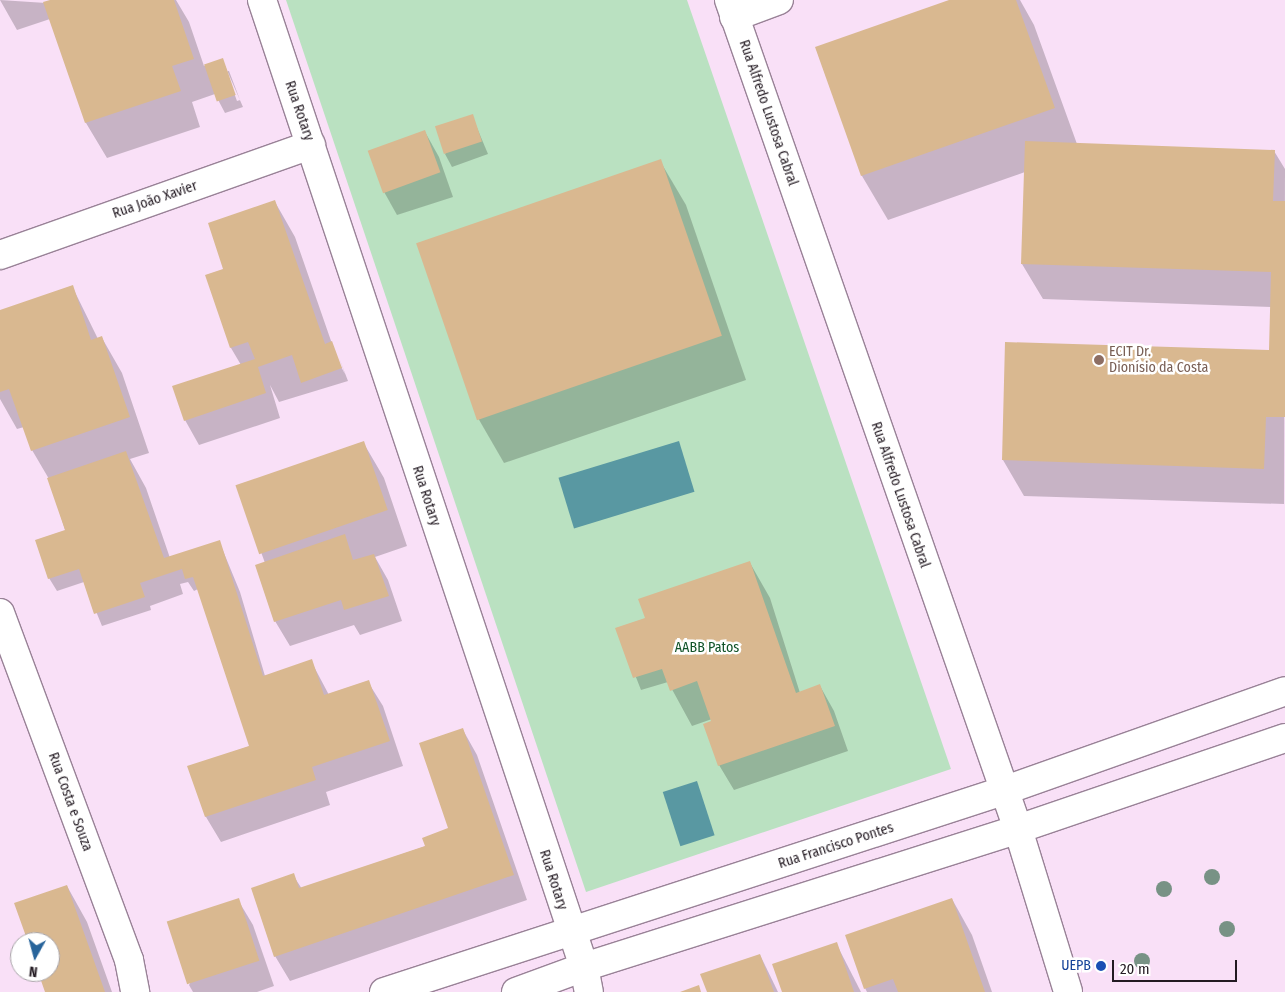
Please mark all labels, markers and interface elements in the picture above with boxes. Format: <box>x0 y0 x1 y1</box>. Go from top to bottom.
street label: Rua Alfredo Lustosa Cabral <box>735 38 801 188</box>
street label: Rua Rotary <box>281 79 317 143</box>
street label: Rua João Xavier <box>110 178 200 222</box>
place label: ECIT Dr. Dionísio da Costa <box>1109 344 1208 377</box>
marker: ECIT Dr. Dionísio da Costa <box>1093 354 1105 366</box>
street label: Rua Alfredo Lustosa Cabral <box>867 420 933 570</box>
street label: Rua Rotary <box>408 464 444 528</box>
park label: AABB Patos <box>675 640 739 656</box>
street label: Rua Costa e Souza <box>44 750 96 854</box>
street label: Rua Francisco Pontes <box>776 819 896 873</box>
street label: Rua Rotary <box>535 848 571 912</box>
north arrow <box>10 932 60 982</box>
scale bar <box>1115 950 1240 982</box>
place label: UEPB <box>1061 958 1091 974</box>
marker: UEPB <box>1095 960 1107 972</box>
text: 20 m <box>1120 960 1150 978</box>
text: N <box>28 962 38 980</box>

